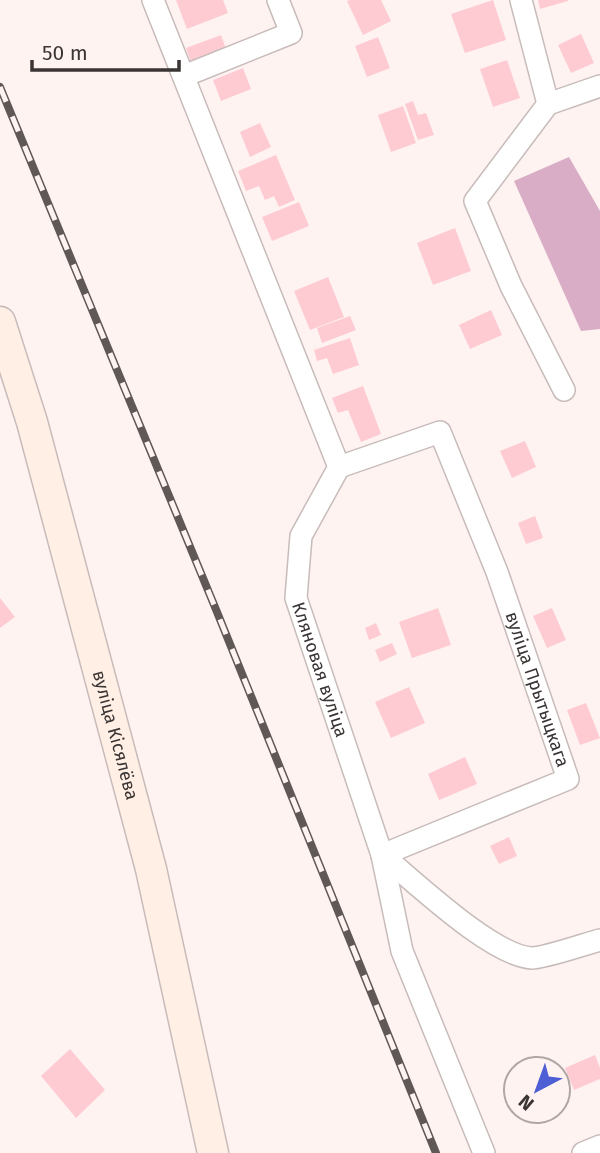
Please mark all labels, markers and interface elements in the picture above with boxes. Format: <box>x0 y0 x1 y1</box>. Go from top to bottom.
scale bar <box>32 28 178 72</box>
text: 50 m <box>42 40 88 66</box>
street label: Кляновая вуліца <box>287 599 353 740</box>
street label: вуліца Прытыцкага <box>500 609 574 770</box>
street label: вуліца Кісялёва <box>88 668 143 802</box>
north arrow <box>502 1055 572 1125</box>
text: N <box>514 1090 538 1115</box>

